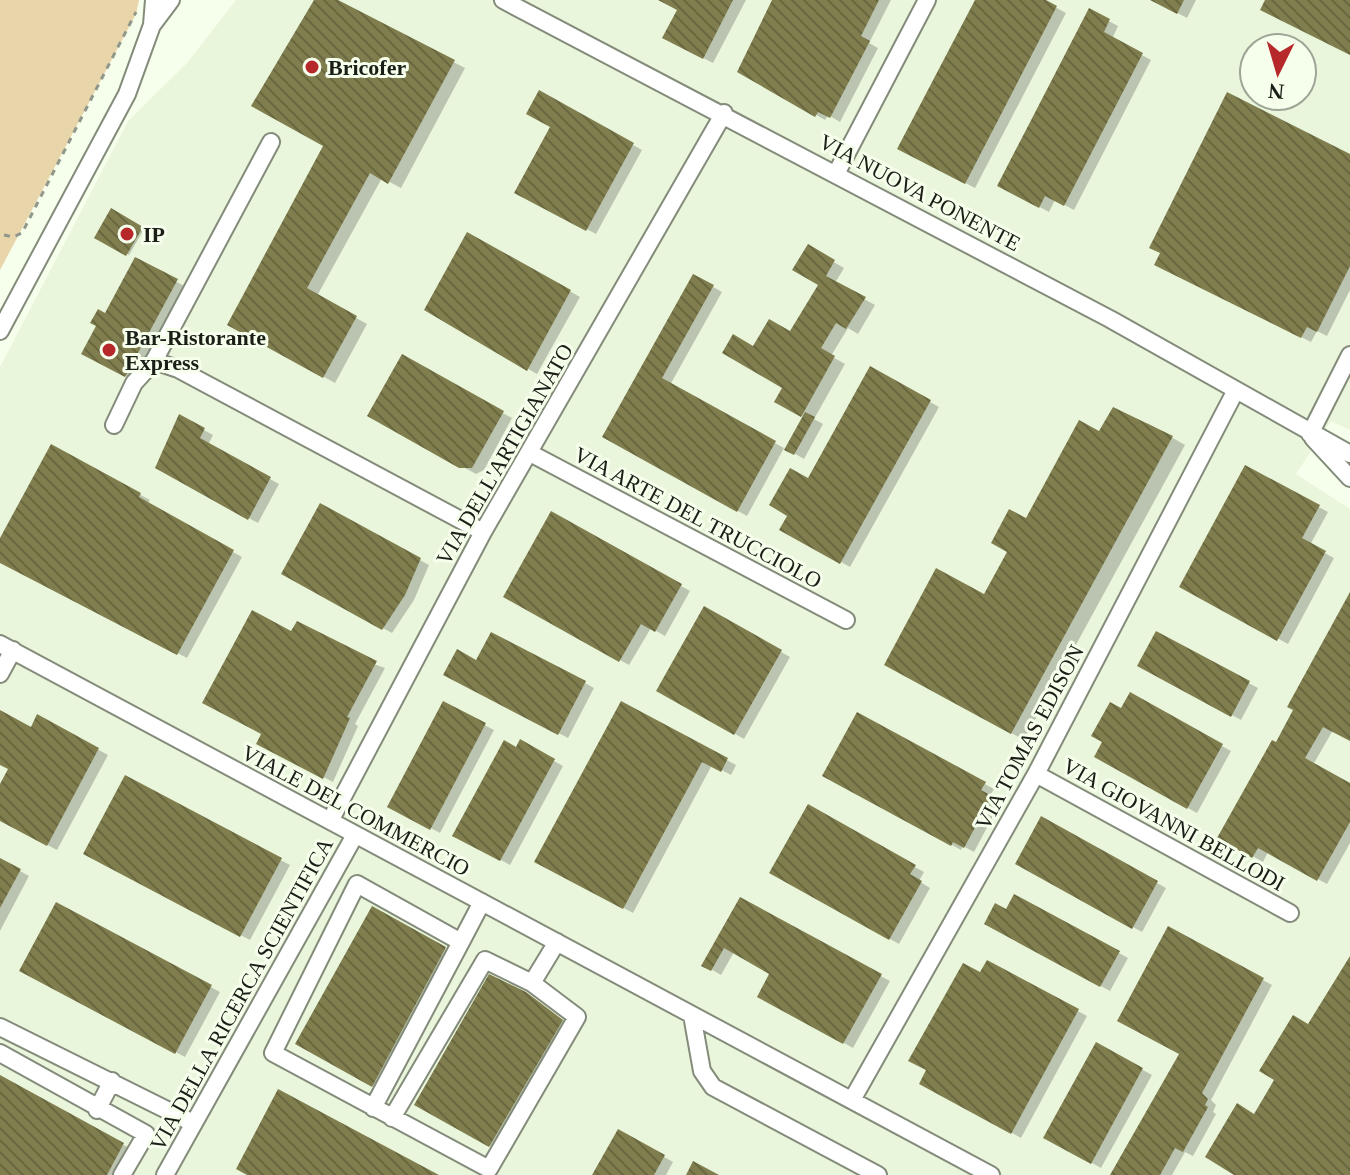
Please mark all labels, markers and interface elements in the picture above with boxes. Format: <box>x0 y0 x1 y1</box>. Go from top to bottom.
north arrow <box>1238 32 1318 112</box>
place label: Bricofer <box>328 55 406 80</box>
marker: Bricofer <box>303 58 321 76</box>
text: N <box>1267 78 1285 105</box>
street label: VIA NUOVA PONENTE <box>815 129 1025 256</box>
place label: IP <box>143 222 165 247</box>
marker: IP <box>118 225 136 243</box>
place label: Bar-Ristorante Express <box>125 325 266 375</box>
street label: VIA DELL'ARTIGIANATO <box>431 339 578 569</box>
marker: Bar-Ristorante Express <box>100 341 118 359</box>
street label: VIA ARTE DEL TRUCCIOLO <box>570 441 826 593</box>
street label: VIA TOMAS EDISON <box>970 640 1089 834</box>
street label: VIALE DEL COMMERCIO <box>237 740 474 881</box>
street label: VIA GIOVANNI BELLODI <box>1058 753 1289 896</box>
street label: VIA DELLA RICERCA SCIENTIFICA <box>145 833 338 1155</box>

